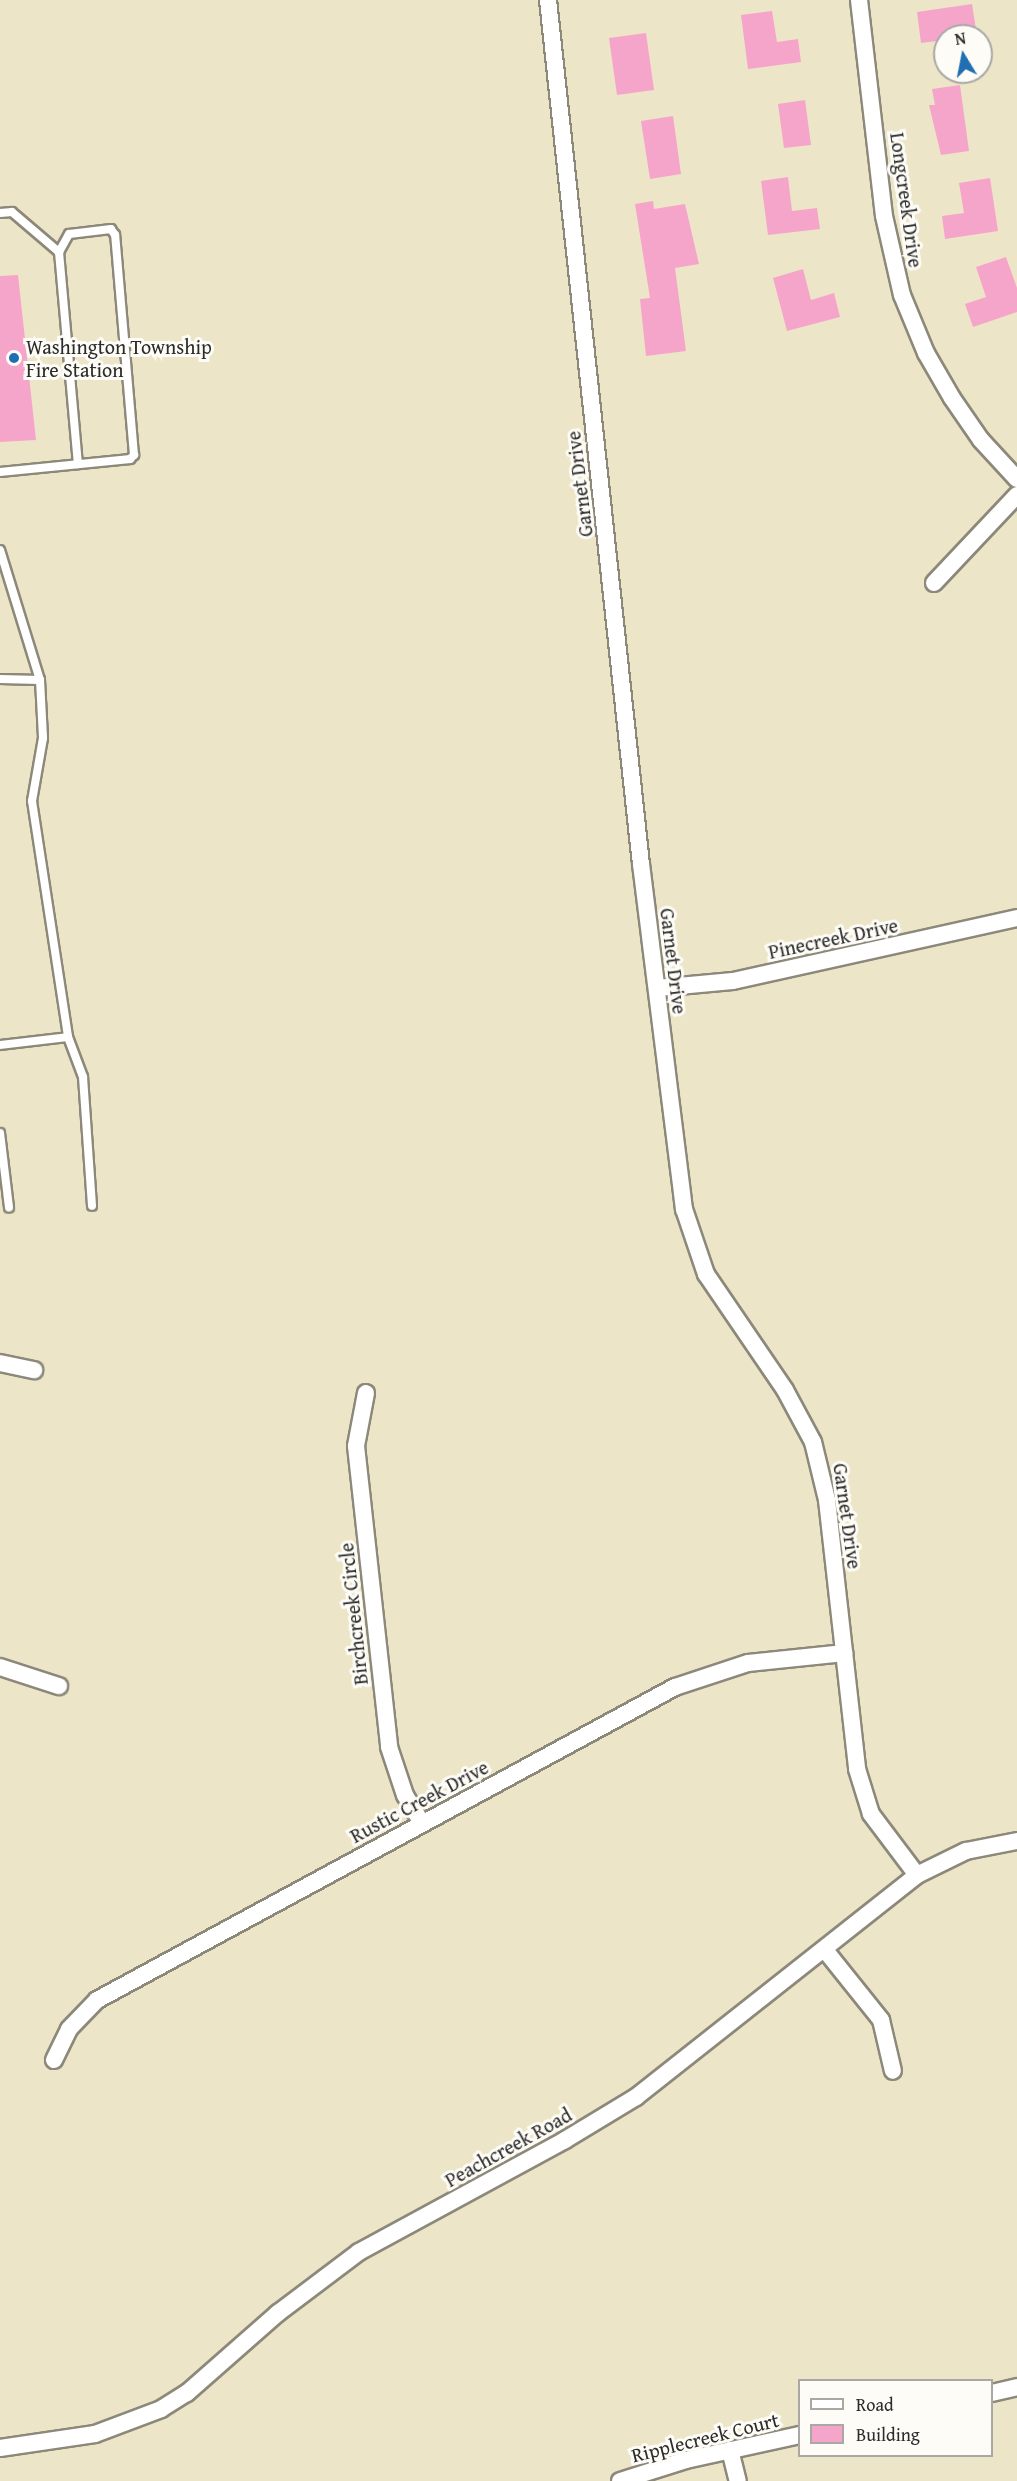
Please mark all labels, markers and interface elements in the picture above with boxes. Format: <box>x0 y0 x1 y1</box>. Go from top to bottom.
north arrow <box>933 24 993 84</box>
text: N <box>953 25 968 51</box>
street label: Longcreek Drive <box>886 131 928 269</box>
place label: Washington Township Fire Station <box>26 334 212 381</box>
marker: Washington Township Fire Station <box>7 351 21 365</box>
street label: Garnet Drive <box>561 430 597 538</box>
street label: Garnet Drive <box>656 907 692 1015</box>
street label: Pinecreek Drive <box>766 913 900 963</box>
street label: Garnet Drive <box>829 1462 867 1570</box>
street label: Birchcreek Circle <box>334 1542 372 1686</box>
street label: Rustic Creek Drive <box>346 1754 492 1848</box>
street label: Peachcreek Road <box>440 2102 576 2192</box>
legend <box>798 2379 993 2457</box>
text: Road <box>856 2391 894 2418</box>
street label: Ripplecreek Court <box>629 2407 781 2467</box>
text: Building <box>856 2421 920 2448</box>

